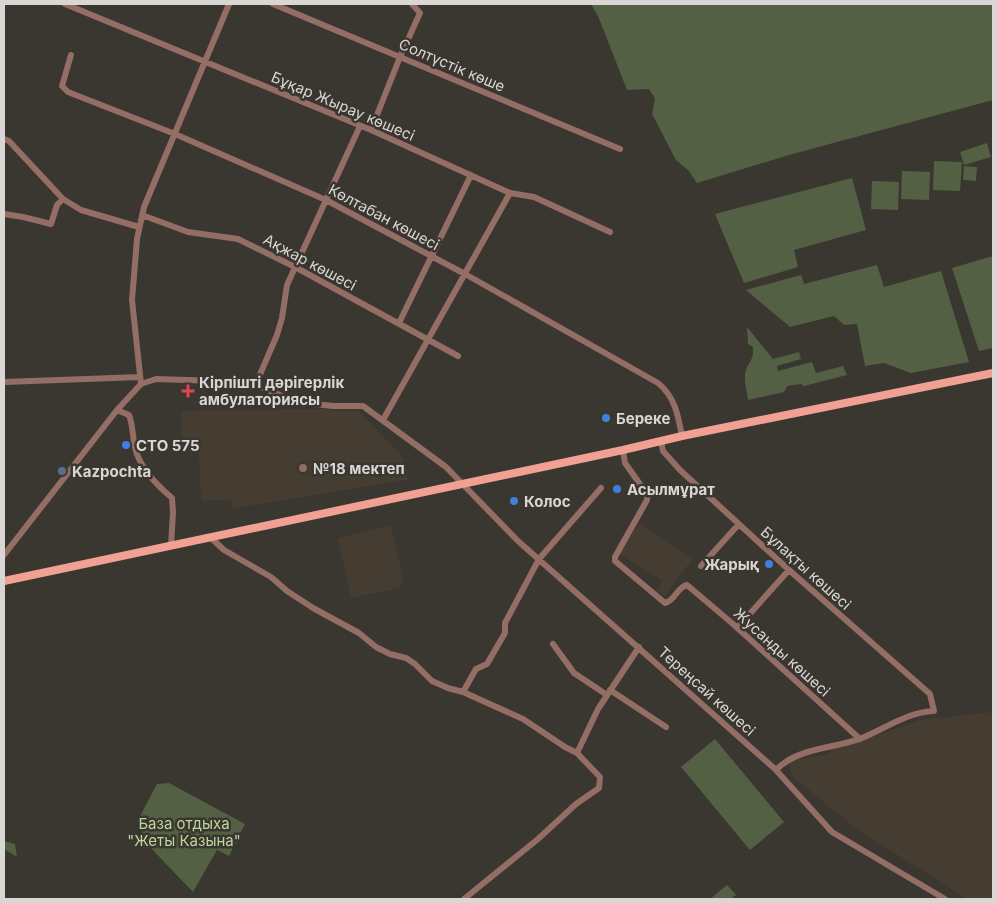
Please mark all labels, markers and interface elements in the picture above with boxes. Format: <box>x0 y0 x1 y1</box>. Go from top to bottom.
street label: Солтүстік көше <box>396 34 508 96</box>
street label: Бұқар Жырау көшесі <box>268 67 418 145</box>
street label: Көлтабан көшесі <box>325 180 443 254</box>
street label: Ақжар көшесі <box>260 229 360 295</box>
place label: Кірпішті дәрігерлік амбулаториясы <box>199 373 344 409</box>
marker: Кірпішті дәрігерлік амбулаториясы <box>181 384 195 398</box>
place label: Береке <box>616 409 670 428</box>
marker: Береке <box>600 412 612 424</box>
place label: СТО 575 <box>136 436 200 455</box>
marker: СТО 575 <box>120 439 132 451</box>
place label: №18 мектеп <box>313 459 405 478</box>
place label: Kazpochta <box>72 462 151 481</box>
marker: №18 мектеп <box>297 462 309 474</box>
marker: Kazpochta <box>56 465 68 477</box>
place label: Асылмұрат <box>627 480 715 499</box>
marker: Асылмұрат <box>611 483 623 495</box>
place label: Колос <box>524 492 571 511</box>
marker: Колос <box>508 495 520 507</box>
street label: Бұлақты көшесі <box>757 522 855 614</box>
place label: Жарық <box>704 555 760 574</box>
marker: Жарық <box>763 558 775 570</box>
street label: Жусанды көшесі <box>730 604 834 700</box>
street label: Тереңсай көшесі <box>654 642 760 740</box>
park label: База отдыха "Жеты Казына" <box>127 814 241 850</box>

